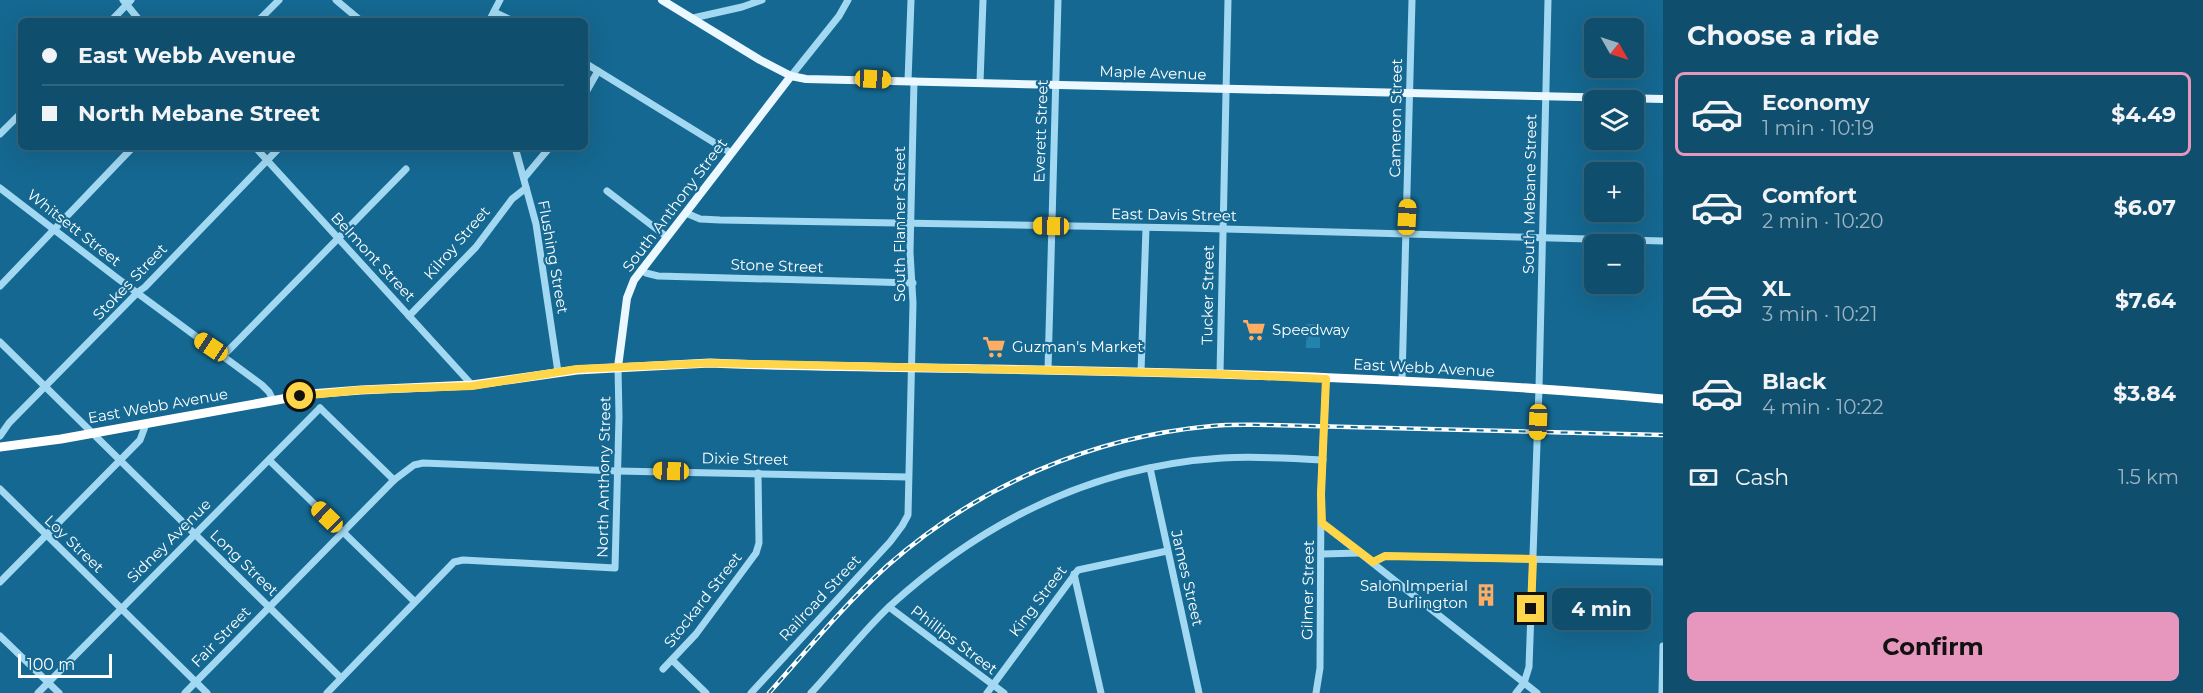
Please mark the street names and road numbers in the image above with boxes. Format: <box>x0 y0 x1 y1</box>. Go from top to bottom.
street label: Cameron Street <box>1385 58 1406 178</box>
street label: Maple Avenue <box>1099 61 1207 84</box>
street label: Everett Street <box>1029 79 1052 183</box>
street label: South Mebane Street <box>1519 114 1540 274</box>
street label: South Anthony Street <box>618 134 731 275</box>
street label: South Flanner Street <box>890 146 909 302</box>
street label: Whitsett Street <box>23 185 125 270</box>
street label: Flushing Street <box>534 199 573 315</box>
street label: Kilroy Street <box>420 202 494 283</box>
street label: East Davis Street <box>1111 204 1237 225</box>
street label: Belmont Street <box>327 208 420 305</box>
street label: Stokes Street <box>89 240 171 324</box>
street label: Tucker Street <box>1197 245 1218 345</box>
street label: Stone Street <box>730 254 824 277</box>
street label: East Webb Avenue <box>1353 354 1495 381</box>
street label: East Webb Avenue <box>86 384 229 427</box>
street label: North Anthony Street <box>593 396 614 558</box>
street label: Dixie Street <box>701 448 789 469</box>
street label: Sidney Avenue <box>123 495 215 587</box>
street label: Loy Street <box>41 511 108 577</box>
street label: Long Street <box>206 525 283 600</box>
street label: James Street <box>1167 527 1208 628</box>
street label: Gilmer Street <box>1297 540 1318 640</box>
street label: Stockard Street <box>659 548 746 651</box>
street label: Railroad Street <box>775 551 864 645</box>
street label: King Street <box>1005 561 1071 640</box>
street label: Phillips Street <box>907 601 1001 678</box>
street label: Fair Street <box>187 602 254 671</box>

